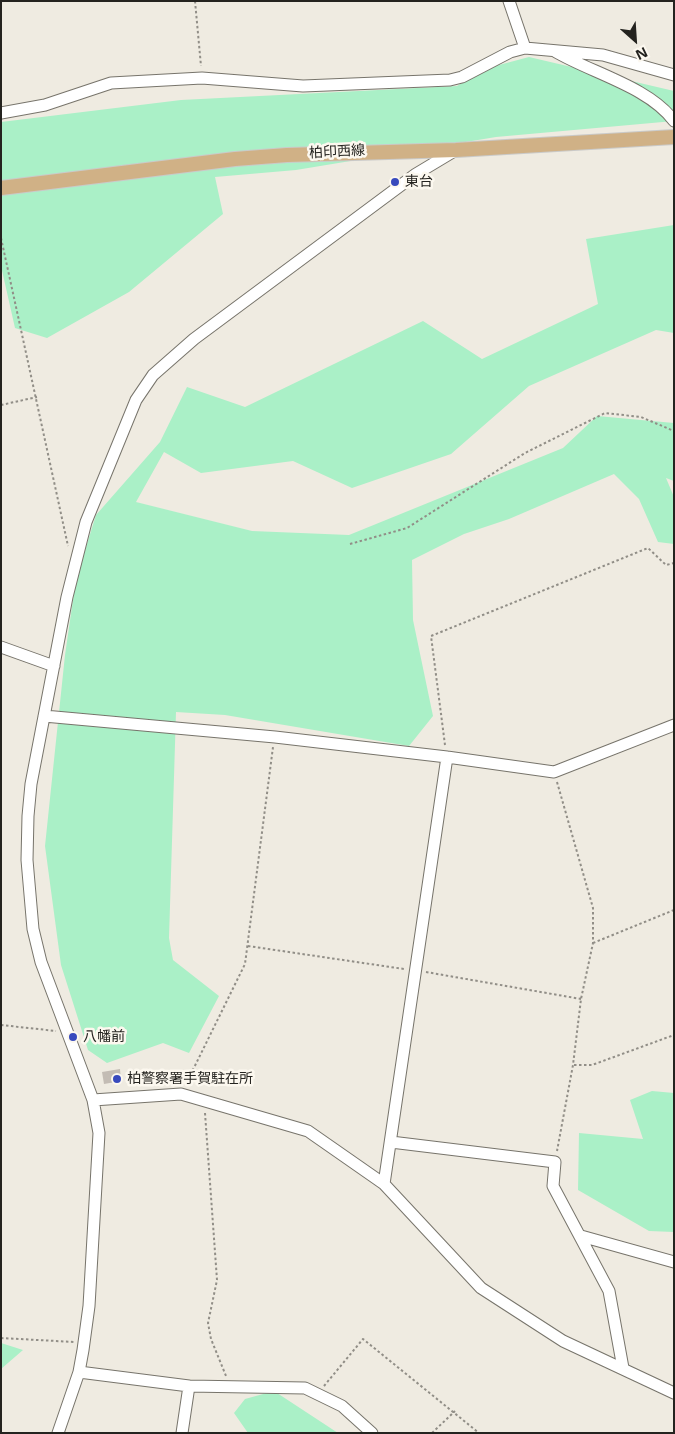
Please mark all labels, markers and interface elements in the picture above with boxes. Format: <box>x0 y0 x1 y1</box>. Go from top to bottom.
north arrow <box>610 15 660 65</box>
text: N <box>633 43 651 65</box>
street label: 柏印西線 <box>309 142 365 162</box>
place label: 東台 <box>405 174 433 190</box>
marker: 東台 <box>389 176 401 188</box>
place label: 八幡前 <box>83 1029 125 1045</box>
marker: 八幡前 <box>67 1031 79 1043</box>
place label: 柏警察署手賀駐在所 <box>127 1071 253 1087</box>
marker: 柏警察署手賀駐在所 <box>111 1073 123 1085</box>

